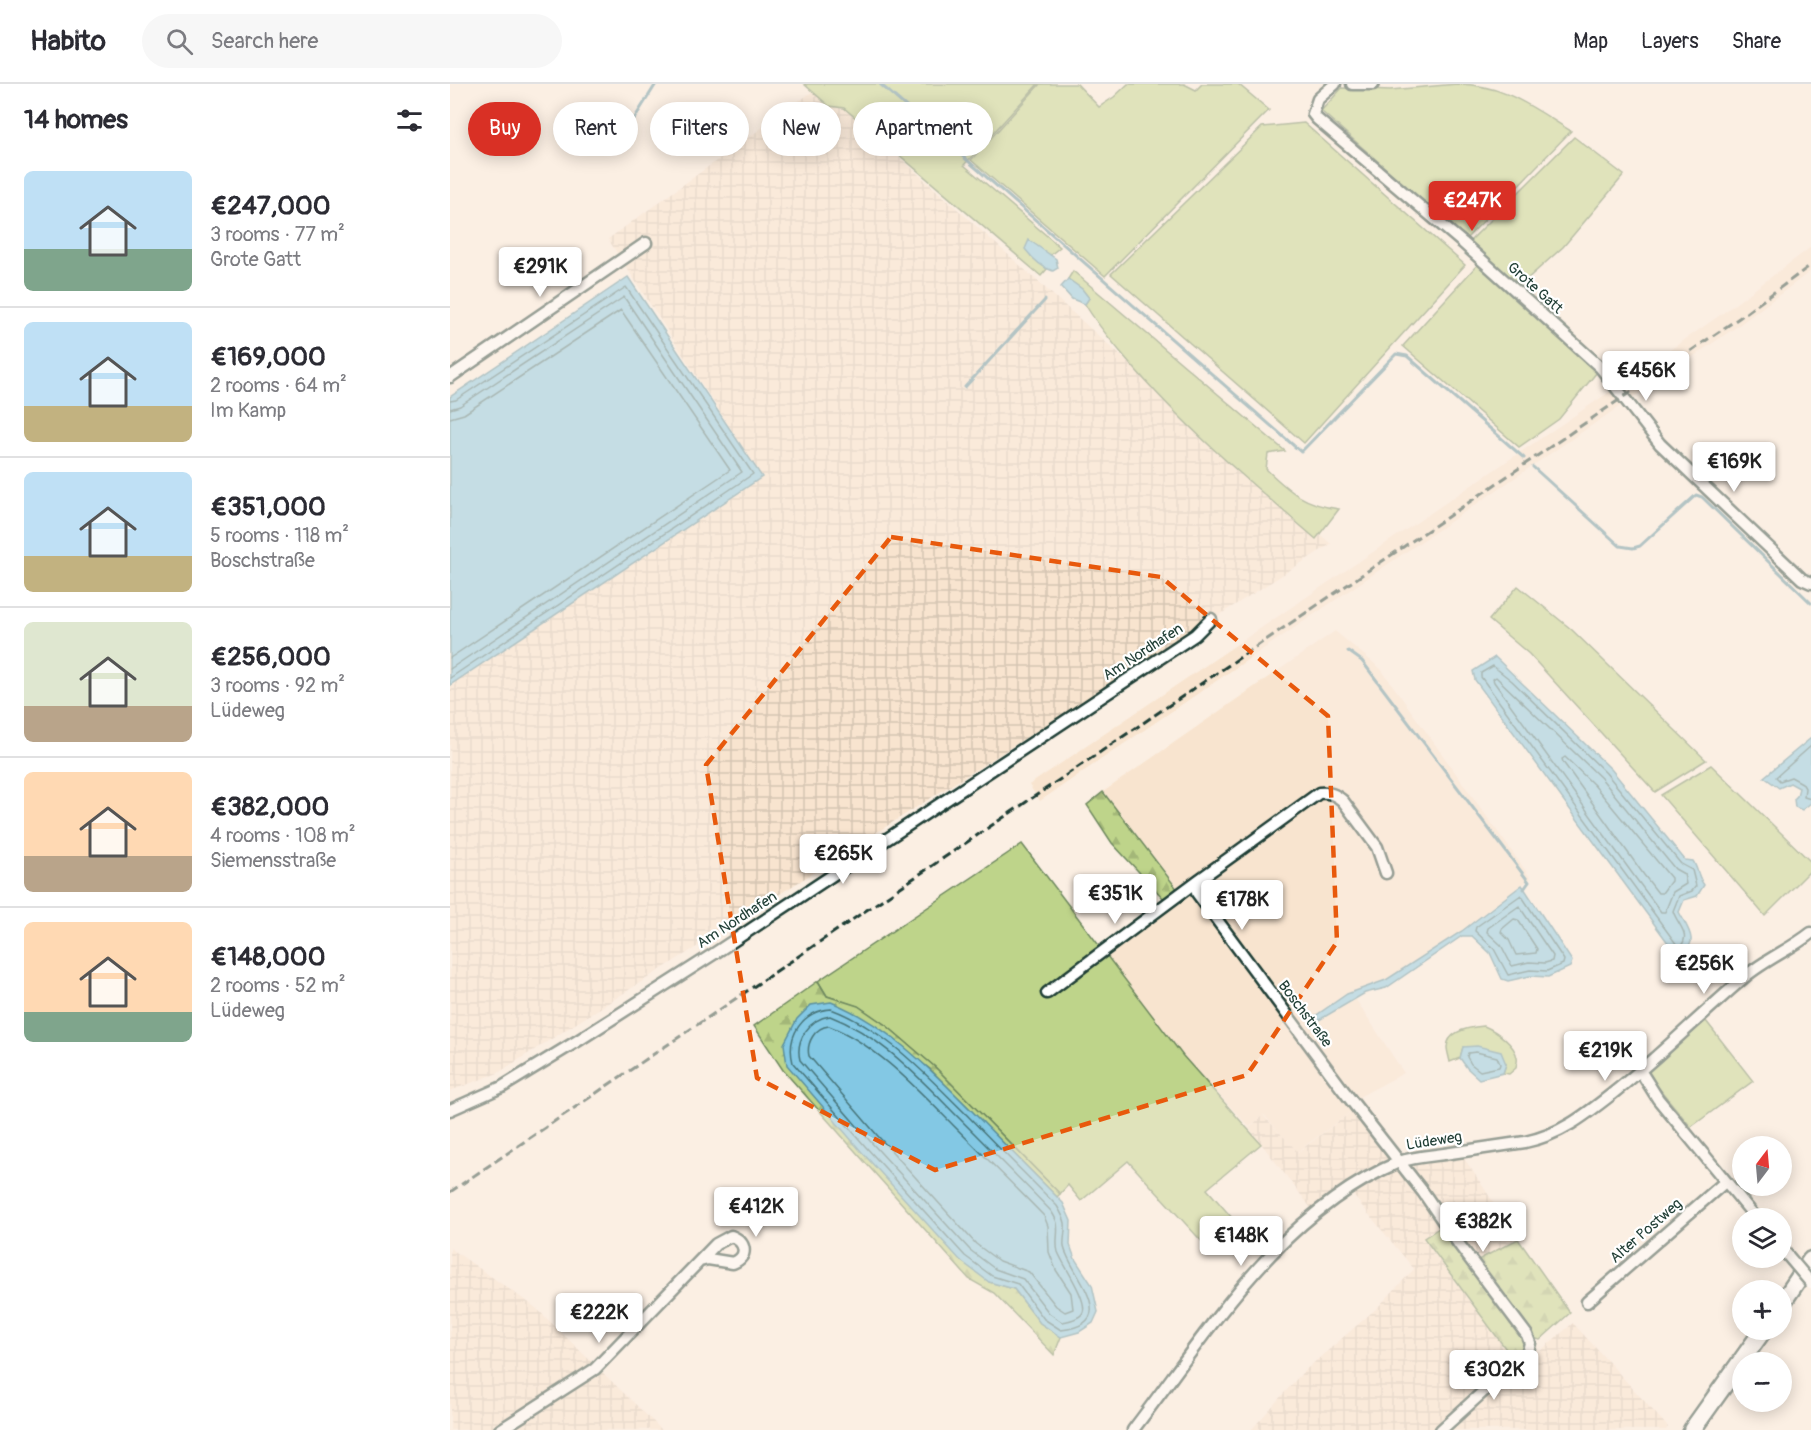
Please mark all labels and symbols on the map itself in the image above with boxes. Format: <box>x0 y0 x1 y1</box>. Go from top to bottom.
pin: €247K <box>1430 181 1514 232</box>
pin: €291K <box>498 247 582 298</box>
street label: Grote Gatt <box>1503 258 1567 319</box>
pin: €456K <box>1604 351 1688 402</box>
pin: €169K <box>1692 442 1776 493</box>
street label: Am Nordhafen <box>1099 619 1187 685</box>
pin: €265K <box>801 834 885 885</box>
pin: €351K <box>1073 874 1157 925</box>
pin: €178K <box>1200 880 1284 931</box>
street label: Am Nordhafen <box>693 887 781 953</box>
pin: €256K <box>1662 944 1746 995</box>
street label: Boschstraße <box>1274 977 1337 1052</box>
pin: €219K <box>1563 1031 1647 1082</box>
street label: Lüdeweg <box>1405 1127 1463 1155</box>
north arrow <box>1732 1136 1792 1196</box>
pin: €412K <box>714 1187 798 1238</box>
street label: Alter Postweg <box>1606 1194 1686 1268</box>
pin: €382K <box>1441 1202 1525 1253</box>
pin: €148K <box>1199 1216 1283 1267</box>
pin: €222K <box>557 1293 641 1344</box>
pin: €302K <box>1452 1350 1536 1401</box>

